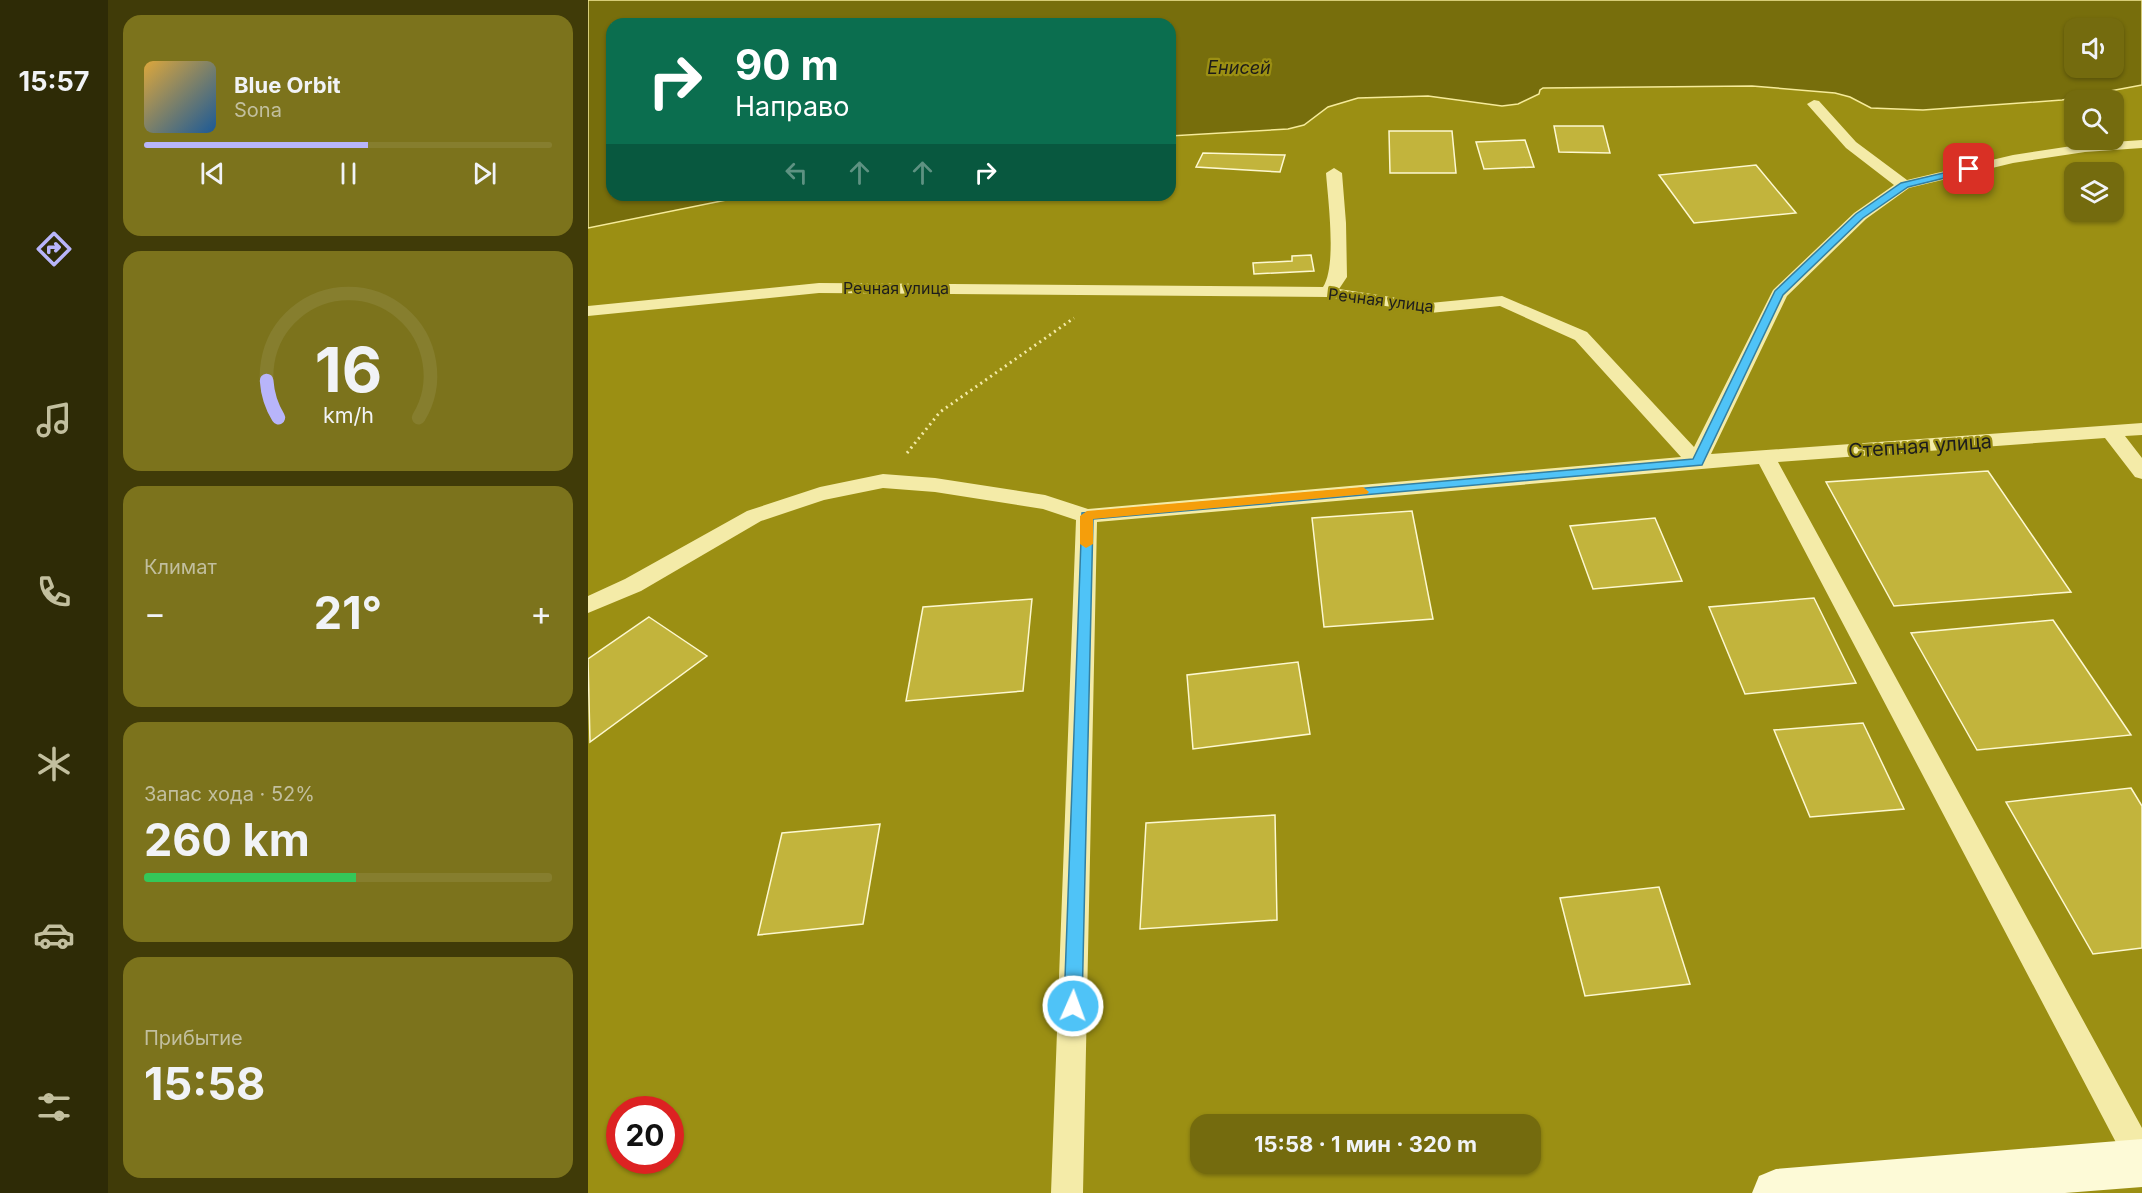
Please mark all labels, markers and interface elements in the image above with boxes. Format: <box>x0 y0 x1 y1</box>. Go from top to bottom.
map controls <box>2064 18 2124 222</box>
button: sound <box>2064 18 2124 78</box>
text: 90 m <box>735 39 839 90</box>
icon: right <box>636 42 714 120</box>
water label: Енисей <box>1207 57 1271 78</box>
text: 15:57 <box>19 65 89 98</box>
text: Blue Orbit <box>234 72 341 98</box>
text: Направо <box>735 90 850 123</box>
button: search <box>2064 90 2124 150</box>
text: Sona <box>234 98 282 122</box>
pin <box>1943 143 1994 194</box>
icon: arrive <box>1952 152 1985 185</box>
icon: left <box>780 156 813 189</box>
icon: ahead <box>843 156 876 189</box>
icon: ahead <box>906 156 939 189</box>
icon: right <box>969 156 1002 189</box>
icon: previous <box>196 157 229 190</box>
icon: pause <box>332 157 365 190</box>
icon: next <box>468 157 501 190</box>
button: layers <box>2064 162 2124 222</box>
icon: directions <box>33 228 75 270</box>
street label: Речная улица <box>843 278 949 298</box>
street label: Речная улица <box>1327 284 1435 316</box>
text: 16 <box>314 332 382 407</box>
icon: music <box>33 399 75 441</box>
text: km/h <box>323 402 373 428</box>
street label: Степная улица <box>1848 429 1992 463</box>
text: Климат <box>144 555 217 579</box>
icon: phone <box>33 571 75 613</box>
text: 21° <box>314 585 382 640</box>
text: − <box>144 593 166 633</box>
text: + <box>530 593 552 633</box>
icon: climate <box>33 743 75 785</box>
text: Запас хода · 52% <box>144 782 315 806</box>
text: 260 km <box>144 812 310 867</box>
icon: car <box>33 914 75 956</box>
position arrow <box>1041 974 1105 1038</box>
text: Прибытие <box>144 1026 243 1050</box>
text: 15:58 <box>144 1056 265 1111</box>
icon: filters <box>33 1086 75 1128</box>
speed limit sign: 20 <box>606 1096 684 1174</box>
text: 15:58 · 1 мин · 320 m <box>1254 1131 1477 1157</box>

